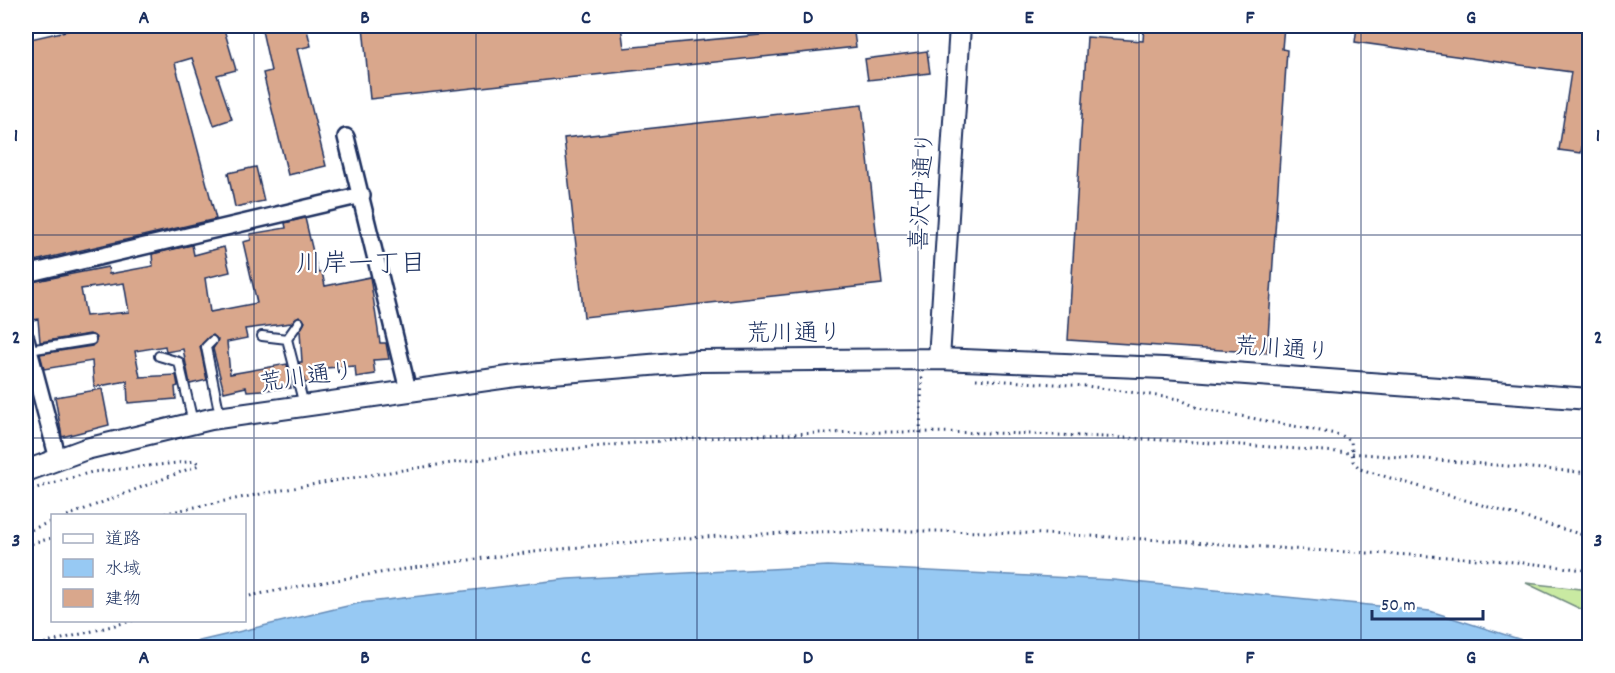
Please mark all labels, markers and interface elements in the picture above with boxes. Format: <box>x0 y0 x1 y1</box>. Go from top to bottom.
text: A <box>139 5 150 33</box>
text: B <box>360 5 370 33</box>
text: C <box>581 5 591 33</box>
text: D <box>803 5 814 33</box>
text: E <box>1024 5 1034 33</box>
text: F <box>1246 5 1256 33</box>
text: G <box>1466 5 1476 33</box>
text: 1 <box>14 123 18 151</box>
text: 1 <box>1596 123 1600 151</box>
street label: 喜沢中通り <box>904 130 944 252</box>
district label: 川岸一丁目 <box>296 247 426 284</box>
street label: 荒川通り <box>746 318 842 352</box>
text: 2 <box>12 325 20 353</box>
text: 2 <box>1594 325 1602 353</box>
street label: 荒川通り <box>1233 331 1331 371</box>
street label: 荒川通り <box>257 355 357 403</box>
legend <box>51 514 246 622</box>
text: 3 <box>12 528 20 556</box>
text: 道路 <box>105 528 141 553</box>
text: 3 <box>1594 528 1602 556</box>
text: 水域 <box>105 558 141 583</box>
scale bar <box>1372 583 1483 621</box>
text: 建物 <box>105 588 141 613</box>
text: 50 m <box>1381 594 1416 619</box>
text: A <box>139 645 150 673</box>
text: B <box>360 645 370 673</box>
text: C <box>581 645 591 673</box>
text: D <box>803 645 814 673</box>
text: E <box>1024 645 1034 673</box>
text: F <box>1246 645 1256 673</box>
text: G <box>1466 645 1476 673</box>

